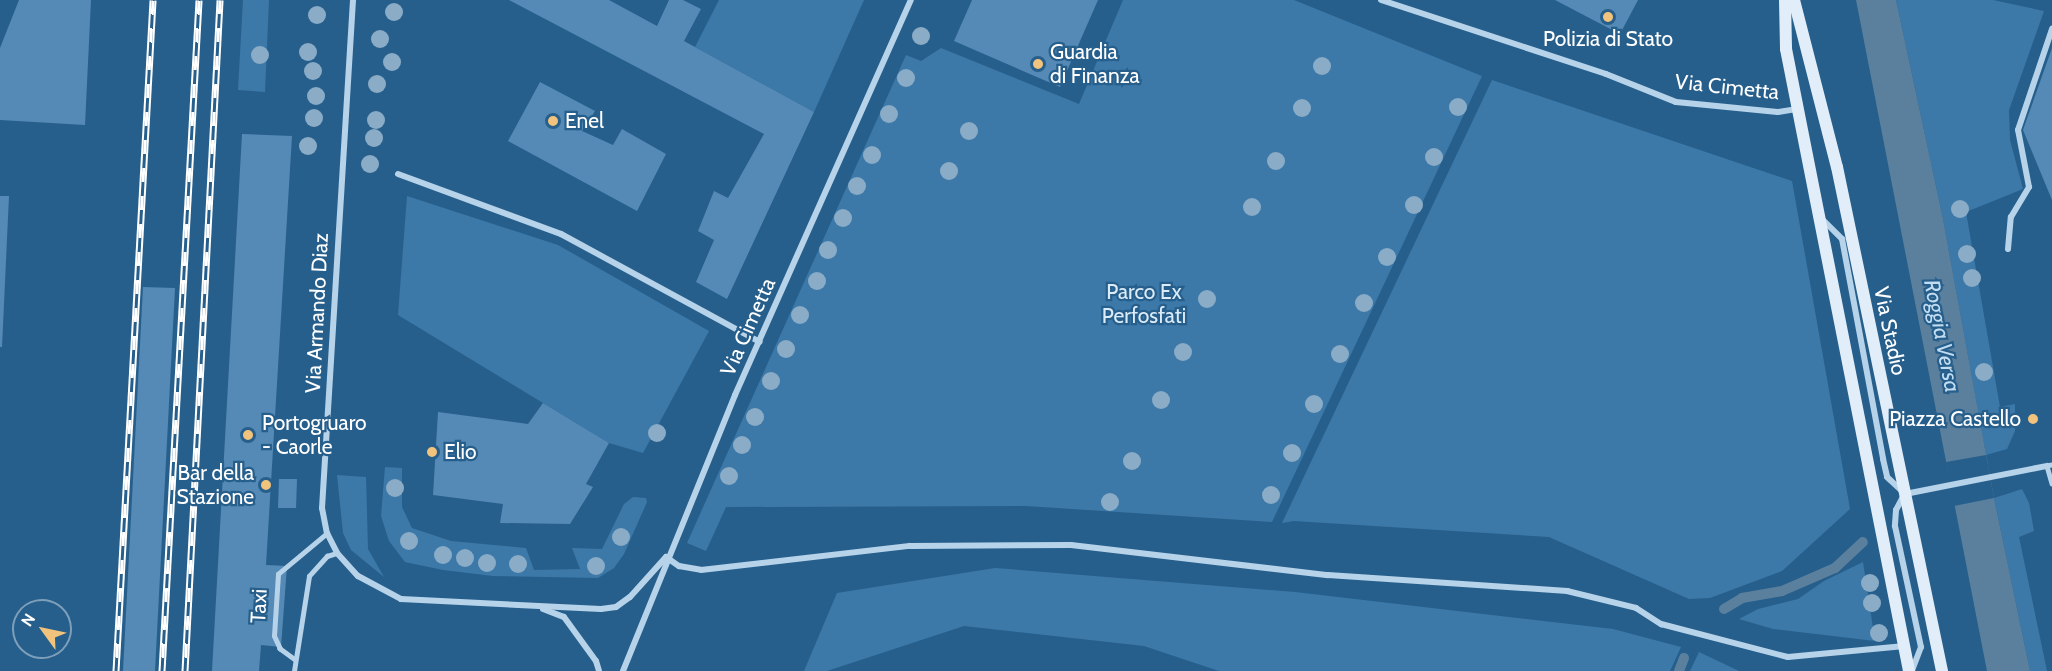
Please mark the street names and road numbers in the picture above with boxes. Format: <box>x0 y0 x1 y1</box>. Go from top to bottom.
street label: Via Cimetta <box>1674 69 1780 105</box>
street label: Via Armando Diaz <box>300 232 334 394</box>
street label: Via Cimetta <box>715 274 781 380</box>
street label: Via Stadio <box>1868 284 1912 378</box>
street label: Taxi <box>246 588 272 624</box>

